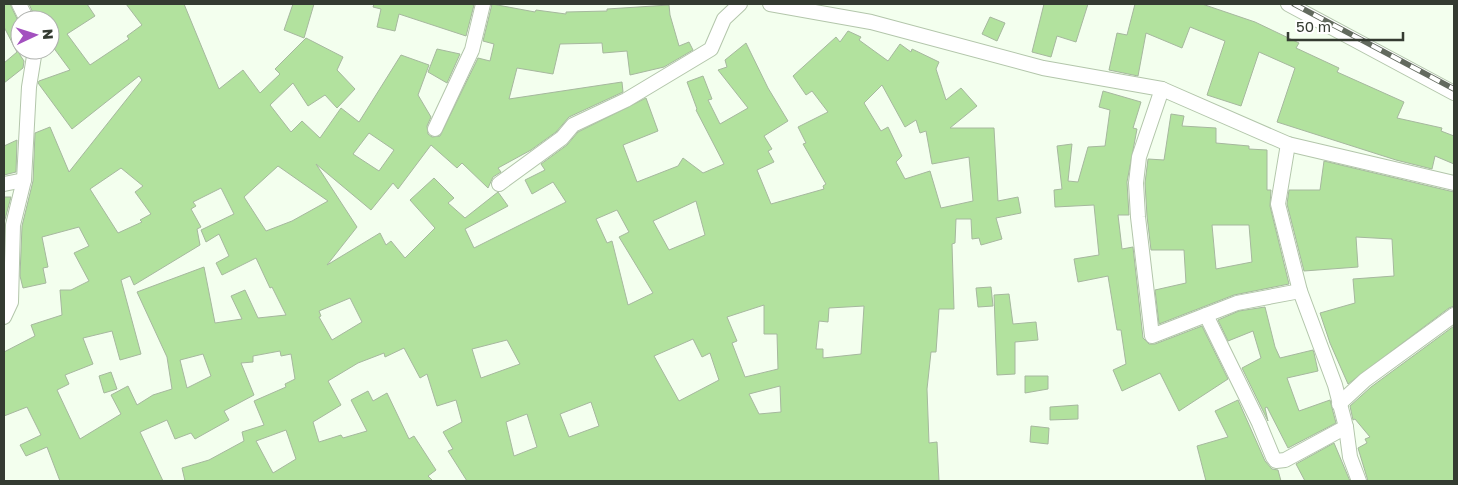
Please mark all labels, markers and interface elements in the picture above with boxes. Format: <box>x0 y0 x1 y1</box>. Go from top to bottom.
north arrow <box>10 10 60 60</box>
scale bar <box>1288 10 1403 42</box>
text: 50 m <box>1296 17 1331 35</box>
text: N <box>40 28 57 40</box>

